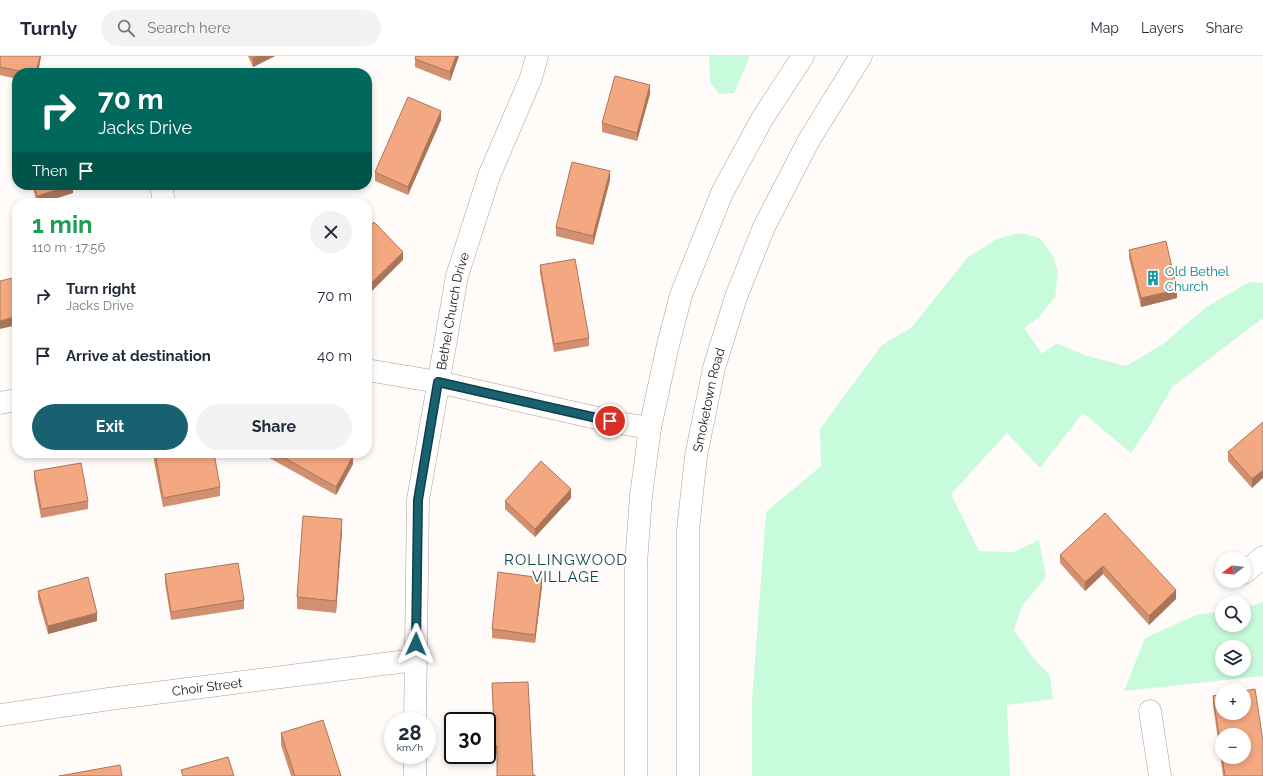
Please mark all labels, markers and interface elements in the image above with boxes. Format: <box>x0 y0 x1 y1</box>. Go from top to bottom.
search box <box>101 10 381 46</box>
text: Turnly <box>20 17 77 39</box>
icon: search <box>115 17 137 39</box>
text: Search here <box>147 19 231 37</box>
text: Map <box>1091 20 1119 36</box>
text: Layers <box>1141 20 1184 36</box>
text: Share <box>1206 20 1243 36</box>
text: 70 m <box>98 83 164 116</box>
icon: right <box>32 84 84 136</box>
text: Jacks Drive <box>98 117 192 138</box>
icon: arrive <box>75 160 97 182</box>
text: Then <box>32 162 67 180</box>
text: 1 min <box>32 210 93 239</box>
button: close <box>310 211 352 253</box>
text: 110 m · 17:56 <box>32 240 105 255</box>
street label: Bethel Church Drive <box>434 250 472 371</box>
place label: Old Bethel Church <box>1165 264 1229 294</box>
building icon: Old Bethel Church <box>1144 269 1162 287</box>
text: Turn right <box>66 280 136 298</box>
icon: right <box>32 285 54 307</box>
text: 70 m <box>317 287 352 305</box>
text: Jacks Drive <box>66 298 134 313</box>
icon: arrive <box>32 345 54 367</box>
street label: Smoketown Road <box>690 346 728 453</box>
text: Arrive at destination <box>66 347 211 365</box>
text: 40 m <box>317 347 352 365</box>
button: Exit <box>32 404 188 450</box>
button: Share <box>196 404 352 450</box>
pin <box>593 404 627 438</box>
icon: arrive <box>599 410 621 432</box>
district label: ROLLINGWOOD VILLAGE <box>504 551 628 586</box>
north arrow <box>1215 552 1251 588</box>
map controls <box>1215 552 1251 764</box>
button: search <box>1215 596 1251 632</box>
position arrow <box>395 623 437 665</box>
button: layers <box>1215 640 1251 676</box>
street label: Choir Street <box>171 675 244 699</box>
button: + <box>1215 684 1251 720</box>
speed limit sign: 30 <box>444 712 496 764</box>
text: 28 <box>398 721 422 745</box>
button: − <box>1215 728 1251 764</box>
text: km/h <box>397 742 423 753</box>

